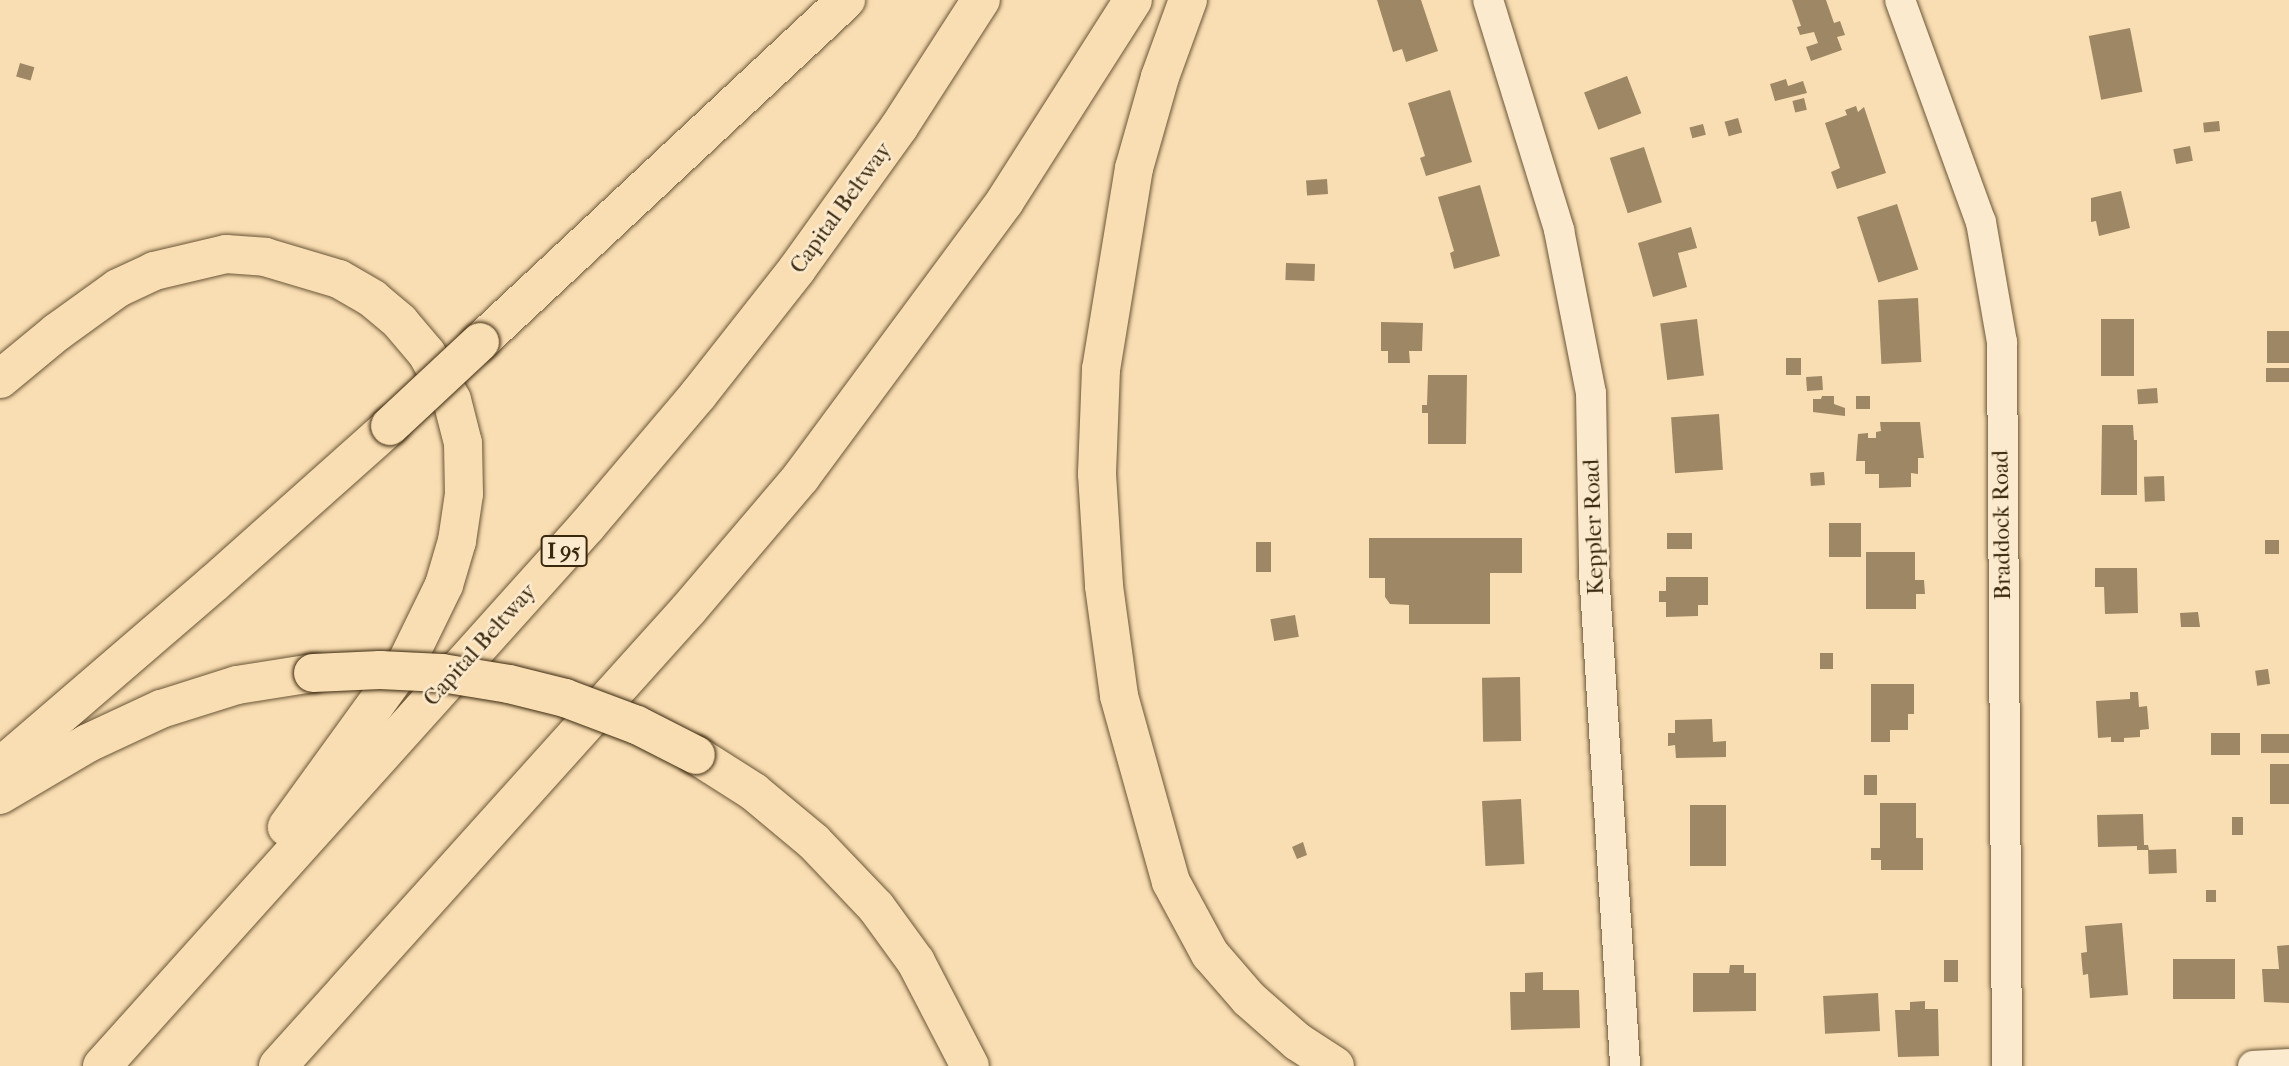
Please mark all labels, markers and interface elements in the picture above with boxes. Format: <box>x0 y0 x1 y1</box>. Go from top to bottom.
street label: Capital Beltway <box>784 137 898 279</box>
street label: Braddock Road <box>1987 450 2017 600</box>
street label: Keppler Road <box>1578 459 1610 595</box>
road number: I 95 <box>540 534 588 568</box>
street label: Capital Beltway <box>418 578 542 712</box>

